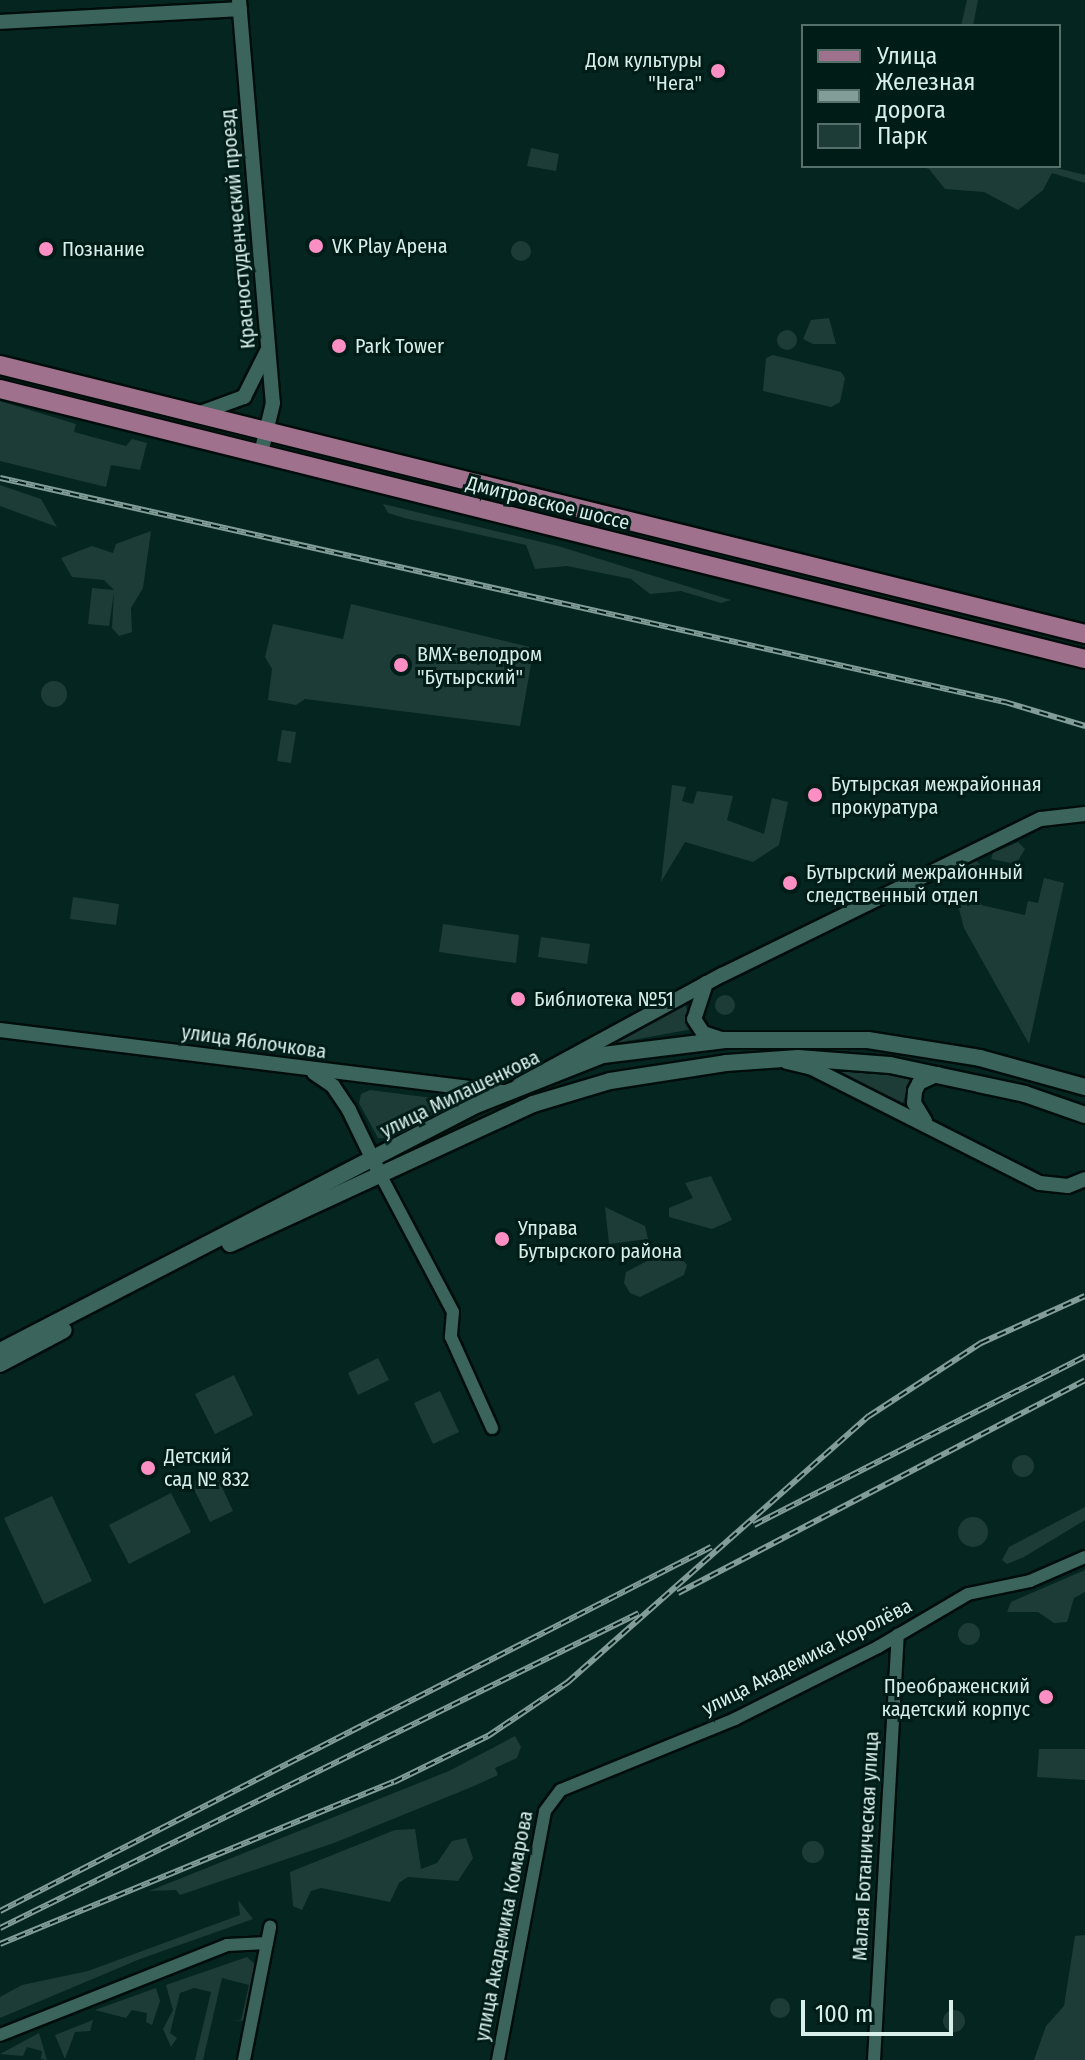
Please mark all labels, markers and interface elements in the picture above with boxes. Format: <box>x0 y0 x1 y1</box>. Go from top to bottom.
legend <box>801 24 1061 168</box>
text: Улица <box>877 42 937 70</box>
place label: Дом культуры "Нега" <box>586 48 702 95</box>
marker: Дом культуры "Нега" <box>709 62 727 80</box>
text: Железная дорога <box>876 68 975 124</box>
street label: Красностуденческий проезд <box>216 108 260 350</box>
text: Парк <box>877 122 927 150</box>
place label: VK Play Арена <box>332 234 448 258</box>
place label: Познание <box>62 237 145 261</box>
marker: VK Play Арена <box>307 237 325 255</box>
marker: Познание <box>37 240 55 258</box>
place label: Park Tower <box>355 334 444 358</box>
marker: Park Tower <box>330 337 348 355</box>
street label: Дмитровское шоссе <box>464 471 632 535</box>
place label: BMX-велодром "Бутырский" <box>417 642 542 689</box>
marker: BMX-велодром "Бутырский" <box>392 656 410 674</box>
place label: Бутырская межрайонная прокуратура <box>831 772 1042 819</box>
marker: Бутырская межрайонная прокуратура <box>806 786 824 804</box>
place label: Бутырский межрайонный следственный отдел <box>806 860 1023 907</box>
marker: Бутырский межрайонный следственный отдел <box>781 874 799 892</box>
place label: Библиотека №51 <box>534 987 674 1011</box>
marker: Библиотека №51 <box>509 990 527 1008</box>
street label: улица Яблочкова <box>180 1020 328 1064</box>
street label: улица Милашенкова <box>377 1045 543 1143</box>
place label: Управа Бутырского района <box>518 1216 682 1263</box>
marker: Управа Бутырского района <box>493 1230 511 1248</box>
place label: Детский сад № 832 <box>164 1444 249 1491</box>
marker: Детский сад № 832 <box>139 1459 157 1477</box>
street label: улица Академика Королёва <box>698 1594 916 1720</box>
place label: Преображенский кадетский корпус <box>882 1674 1030 1721</box>
marker: Преображенский кадетский корпус <box>1037 1688 1055 1706</box>
street label: Малая Ботаническая улица <box>848 1731 884 1961</box>
street label: улица Академика Комарова <box>470 1809 538 2043</box>
scale bar <box>805 1984 957 2034</box>
text: 100 m <box>815 2000 873 2028</box>

